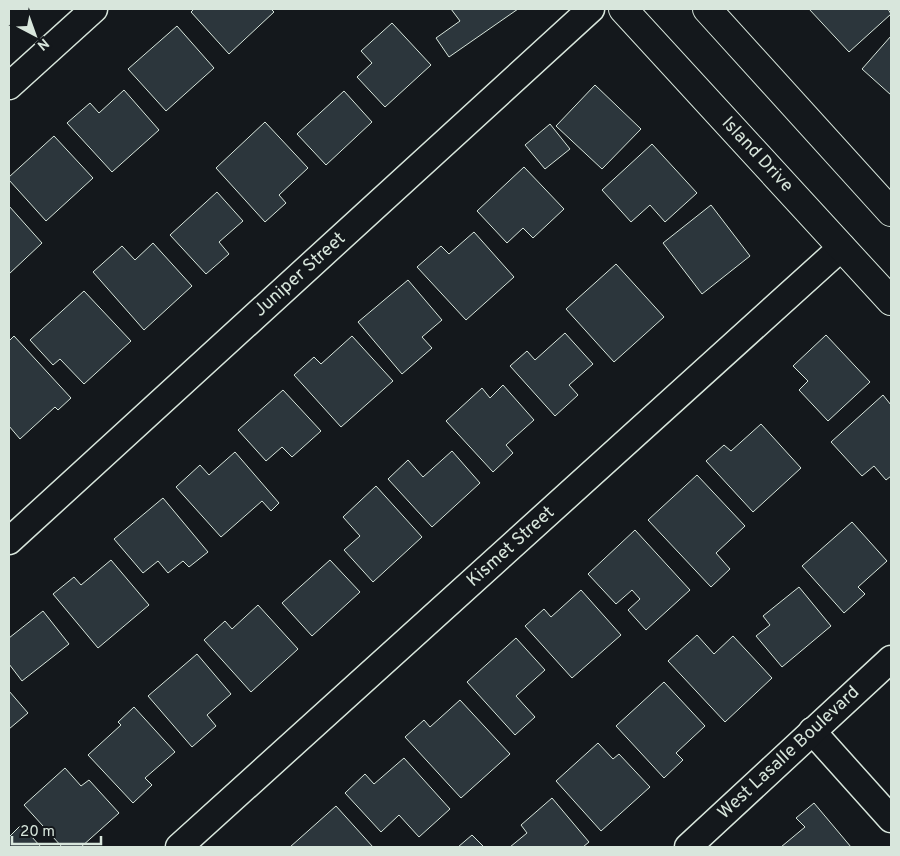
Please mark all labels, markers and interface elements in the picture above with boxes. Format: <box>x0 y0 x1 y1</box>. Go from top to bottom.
north arrow <box>10 10 60 60</box>
text: N <box>33 34 52 53</box>
street label: Island Drive <box>716 112 798 198</box>
street label: Juniper Street <box>249 228 351 322</box>
street label: Kismet Street <box>462 501 560 593</box>
street label: West Lasalle Boulevard <box>713 681 865 825</box>
scale bar <box>12 814 101 846</box>
text: 20 m <box>20 823 55 842</box>

